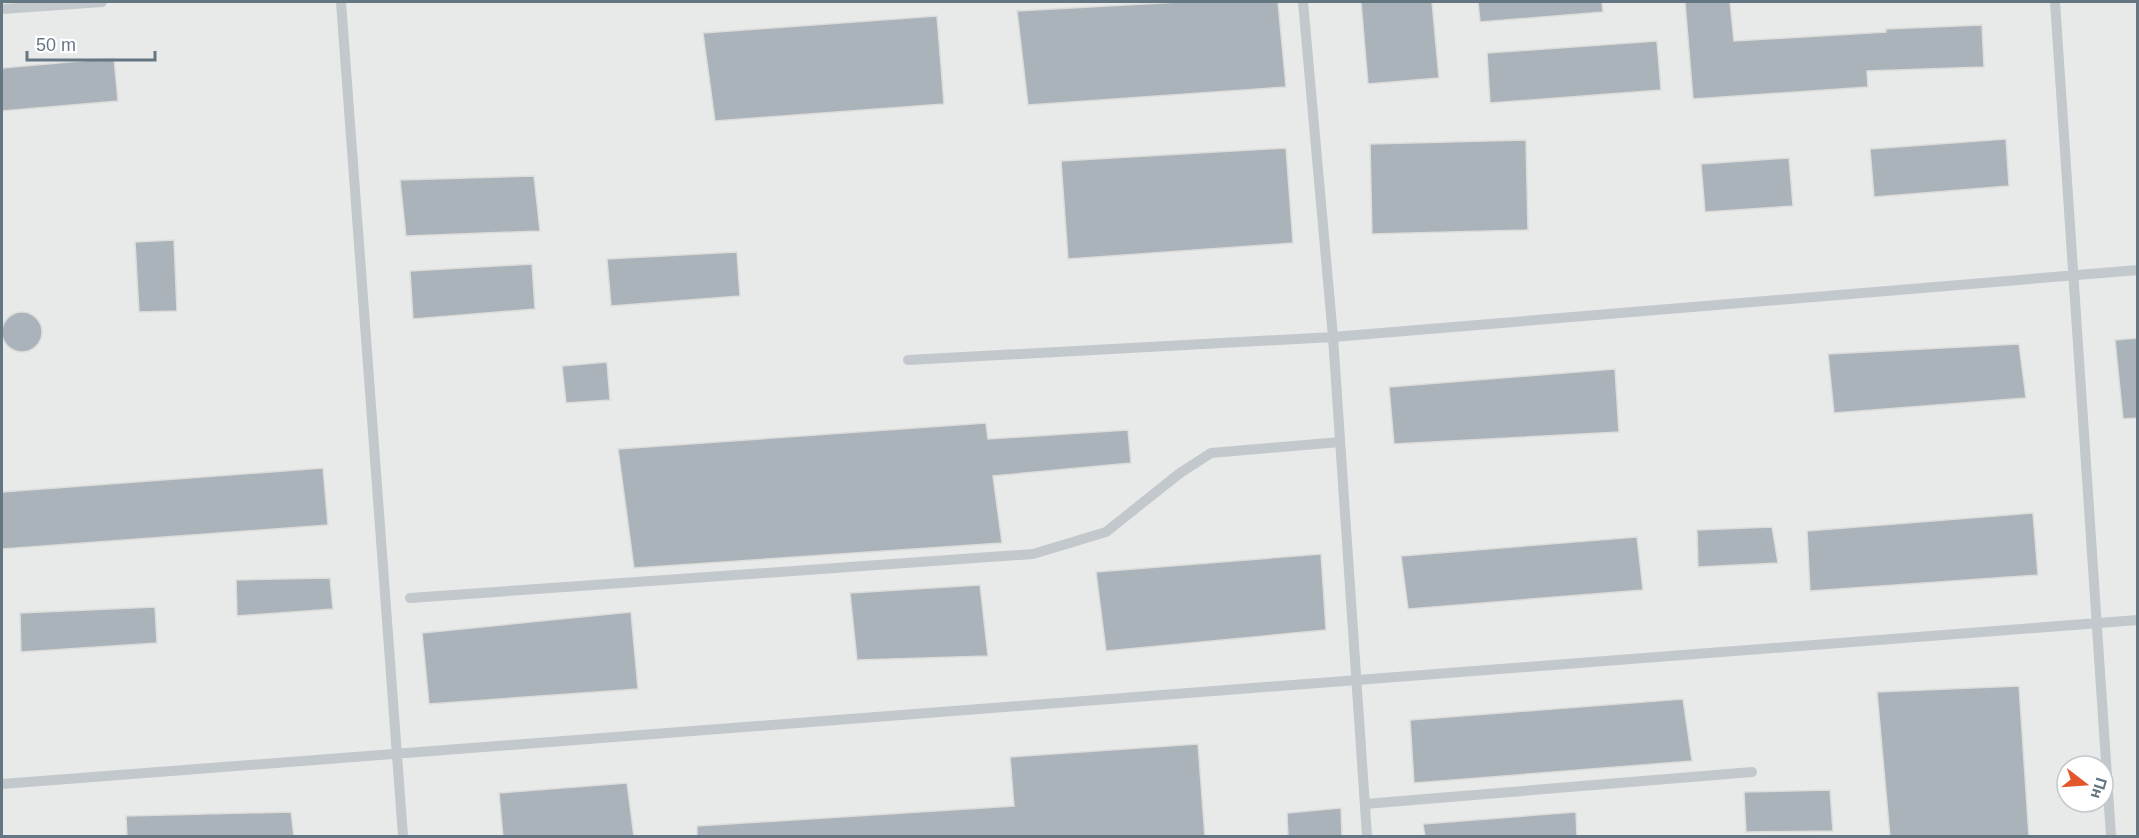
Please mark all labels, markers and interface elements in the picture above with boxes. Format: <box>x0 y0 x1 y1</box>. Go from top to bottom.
scale bar <box>27 24 154 62</box>
text: 50 m <box>36 35 76 55</box>
north arrow <box>2055 754 2115 814</box>
text: Пн <box>2088 776 2110 801</box>

